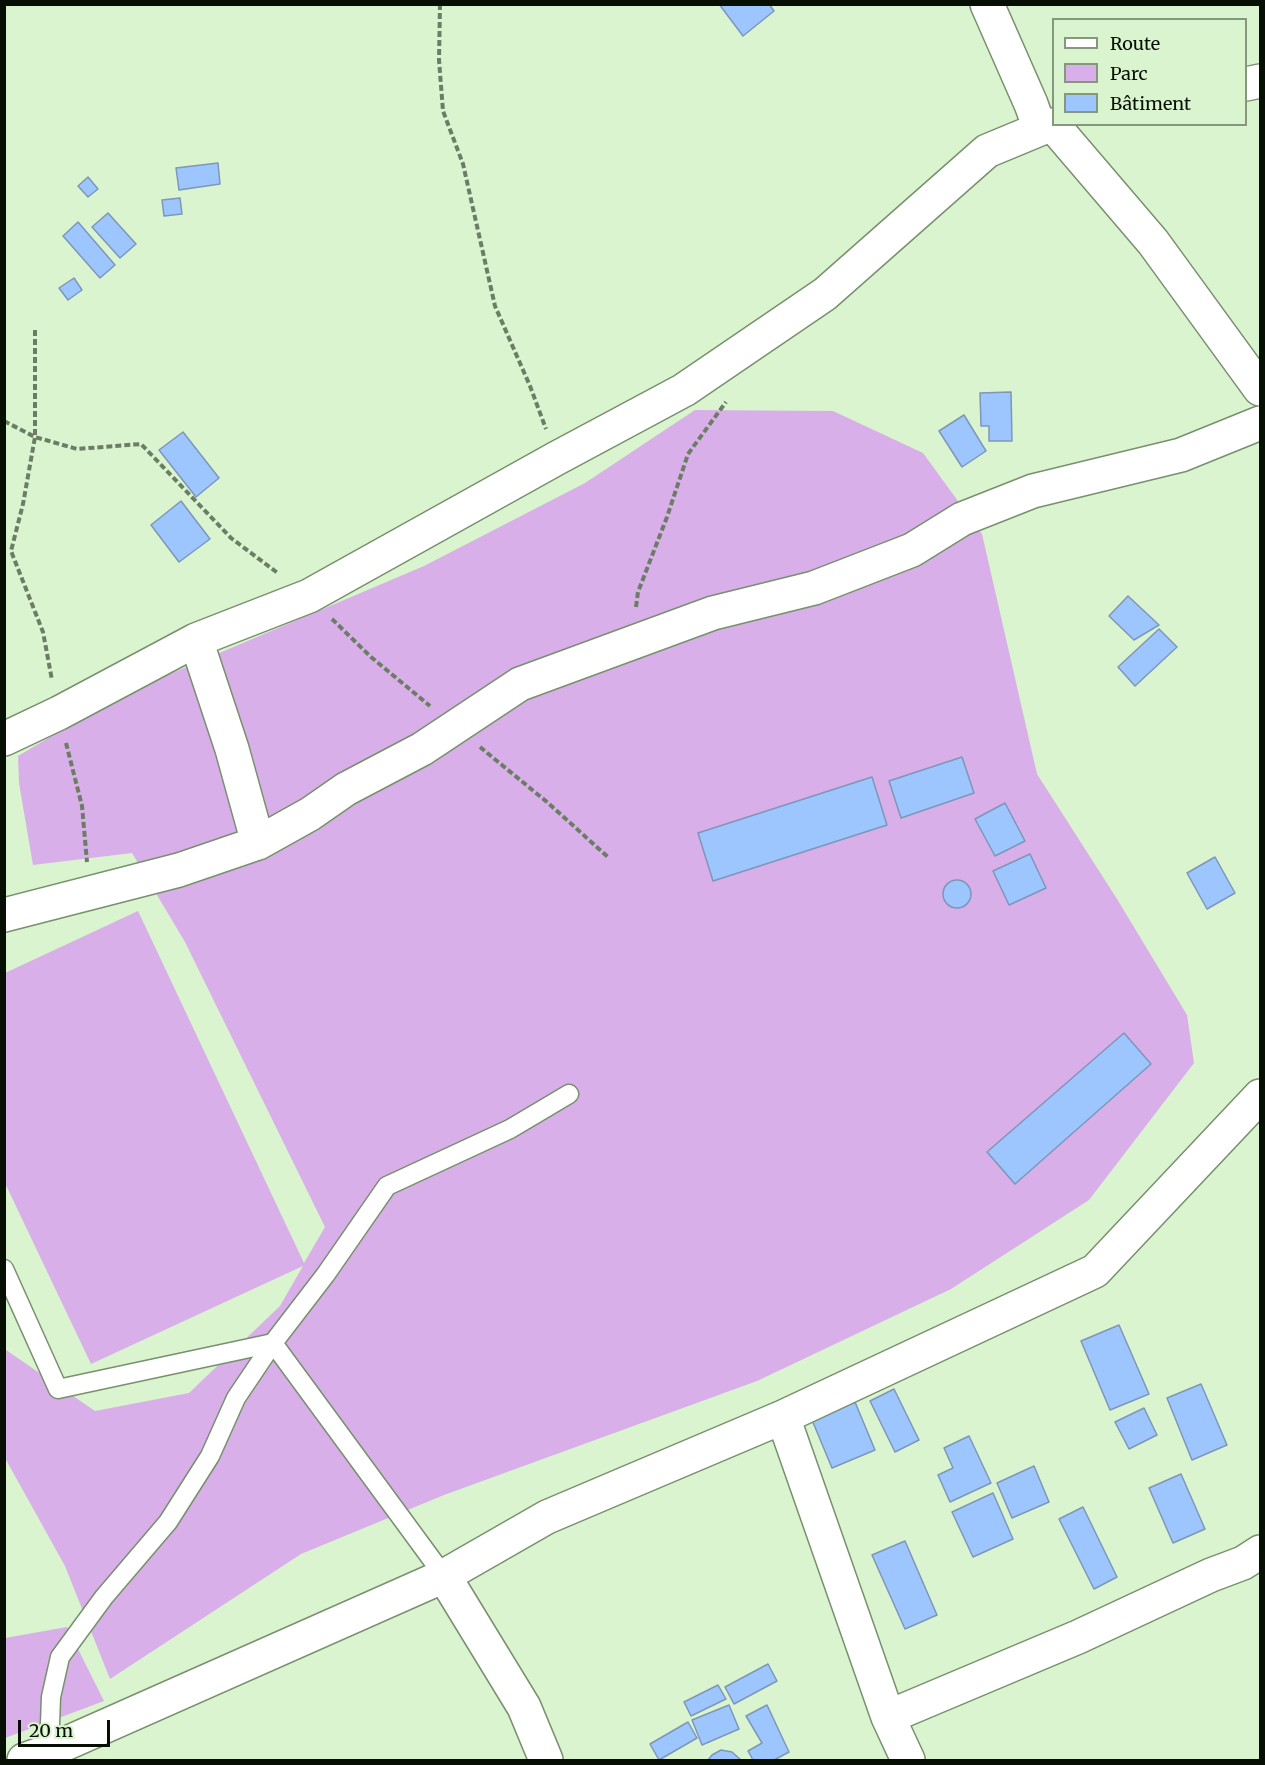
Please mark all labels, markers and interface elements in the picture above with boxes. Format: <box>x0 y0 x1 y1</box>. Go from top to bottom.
legend <box>1052 18 1247 126</box>
text: Route <box>1110 32 1160 55</box>
text: Parc <box>1110 62 1148 85</box>
text: Bâtiment <box>1110 92 1191 115</box>
scale bar <box>21 1708 112 1746</box>
text: 20 m <box>29 1719 73 1742</box>

